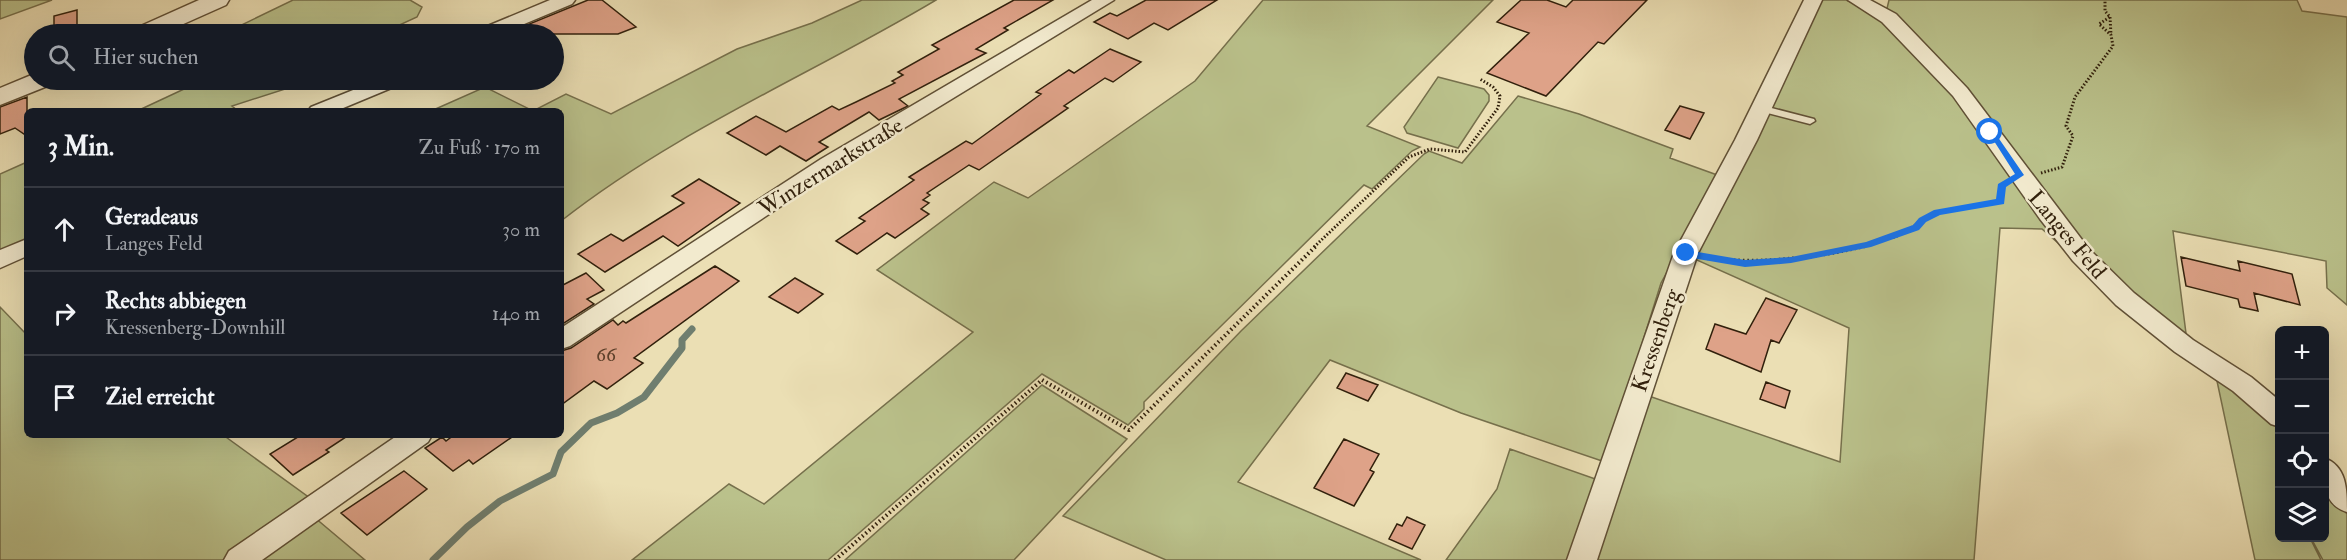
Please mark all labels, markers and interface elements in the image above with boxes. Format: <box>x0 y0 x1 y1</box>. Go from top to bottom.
search box <box>24 24 564 90</box>
icon: search <box>45 41 78 74</box>
text: Hier suchen <box>93 43 199 71</box>
street label: Winzermarkstraße <box>752 111 908 223</box>
route start <box>1976 118 2002 144</box>
text: 3 Min. <box>48 131 114 163</box>
text: Zu Fuß · 170 m <box>419 135 540 160</box>
street label: Langes Feld <box>2022 185 2113 285</box>
text: Geradeaus <box>105 203 198 231</box>
icon: ahead <box>48 213 81 246</box>
text: 30 m <box>502 217 540 242</box>
text: Langes Feld <box>105 231 203 256</box>
route end <box>1672 239 1698 265</box>
street label: Kressenberg <box>1625 284 1687 396</box>
text: Rechts abbiegen <box>105 287 246 315</box>
icon: right <box>48 297 81 330</box>
text: 140 m <box>492 301 540 326</box>
text: Kressenberg-Downhill <box>105 315 285 340</box>
map controls <box>2275 326 2329 542</box>
button: + <box>2275 326 2329 380</box>
house number: 66 <box>596 342 617 367</box>
button: − <box>2275 380 2329 434</box>
icon: arrive <box>48 381 81 414</box>
text: Ziel erreicht <box>105 383 215 411</box>
button: locate <box>2275 434 2329 488</box>
button: layers <box>2275 488 2329 542</box>

